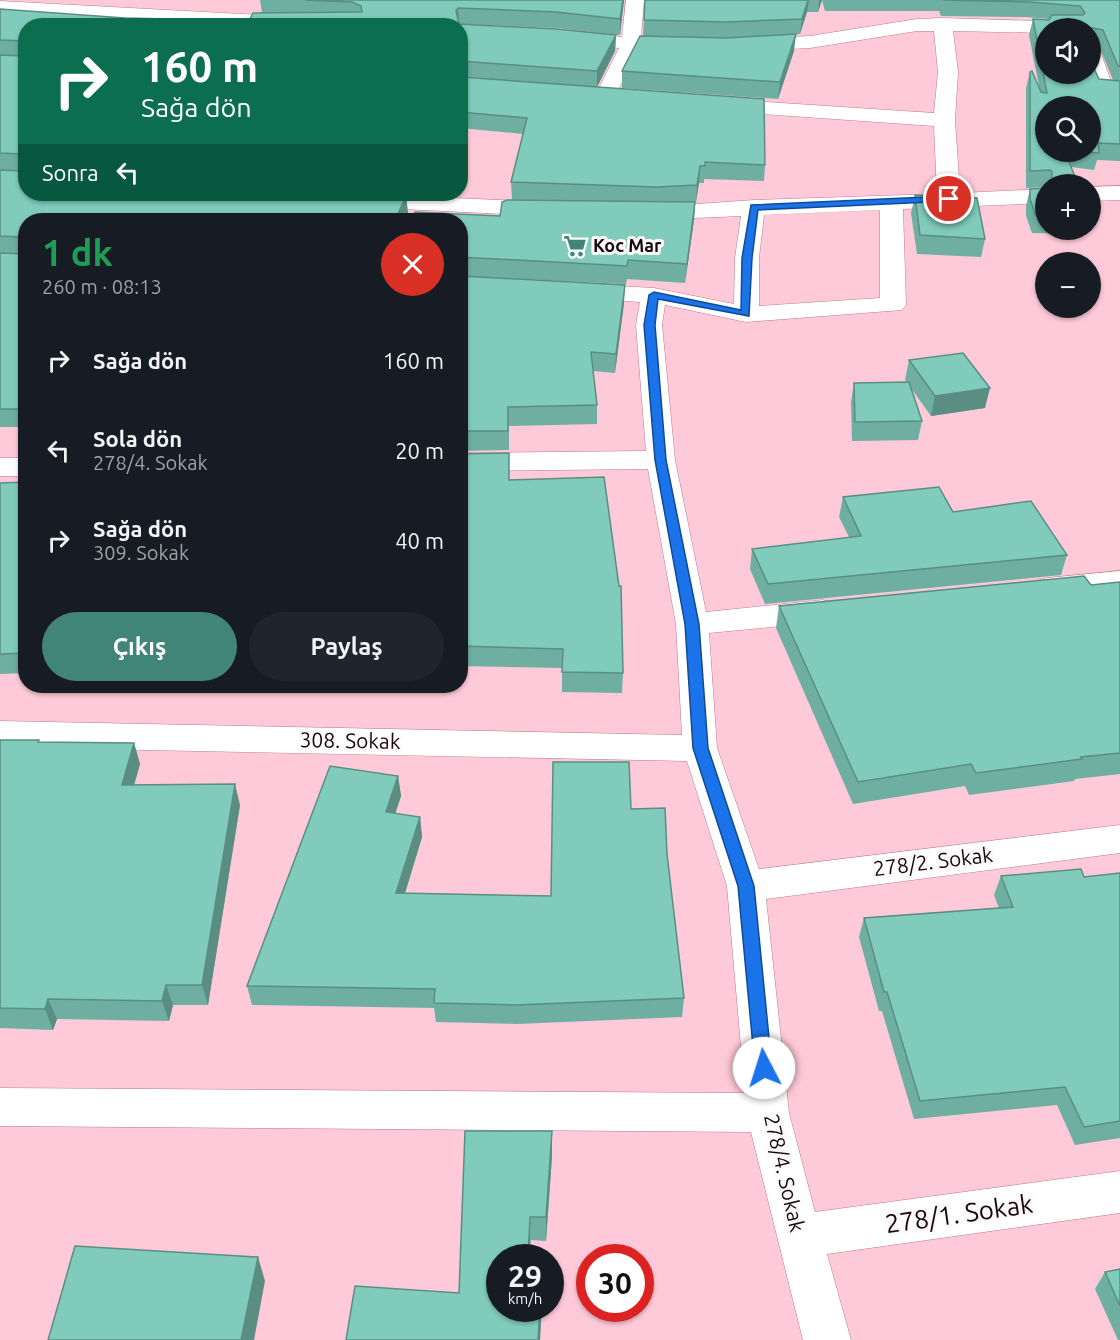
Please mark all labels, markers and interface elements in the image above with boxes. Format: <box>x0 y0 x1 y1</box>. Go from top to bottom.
map controls <box>1035 18 1101 318</box>
button: sound <box>1035 18 1101 84</box>
icon: right <box>42 42 120 120</box>
text: 160 m <box>141 43 258 90</box>
text: Sağa dön <box>141 92 252 122</box>
button: search <box>1035 96 1101 162</box>
icon: left <box>111 156 144 189</box>
text: Sonra <box>42 160 99 185</box>
pin <box>923 173 974 224</box>
button: + <box>1035 174 1101 240</box>
icon: arrive <box>932 182 965 215</box>
text: 1 dk <box>42 232 113 273</box>
button: close <box>381 233 444 296</box>
supermarket icon: Koc Mar <box>562 233 588 259</box>
place label: Koc Mar <box>593 235 662 255</box>
button: − <box>1035 252 1101 318</box>
text: 260 m · 08:13 <box>42 275 162 298</box>
icon: right <box>42 344 75 377</box>
text: Sağa dön <box>93 348 187 373</box>
text: 160 m <box>383 348 444 373</box>
text: Sola dön <box>93 426 182 451</box>
icon: left <box>42 434 75 467</box>
text: 20 m <box>395 438 444 463</box>
text: 278/4. Sokak <box>93 451 208 474</box>
text: Sağa dön <box>93 516 187 541</box>
icon: right <box>42 524 75 557</box>
text: 40 m <box>395 528 444 553</box>
text: 309. Sokak <box>93 541 189 564</box>
button: Çıkış <box>42 612 237 681</box>
button: Paylaş <box>249 612 444 681</box>
street label: 308. Sokak <box>299 727 401 753</box>
street label: 278/2. Sokak <box>872 842 994 880</box>
position arrow <box>732 1036 796 1100</box>
street label: 278/4. Sokak <box>760 1111 810 1234</box>
street label: 278/1. Sokak <box>883 1189 1035 1238</box>
speed limit sign: 30 <box>576 1244 654 1322</box>
text: 29 <box>508 1259 542 1293</box>
text: km/h <box>508 1290 542 1307</box>

